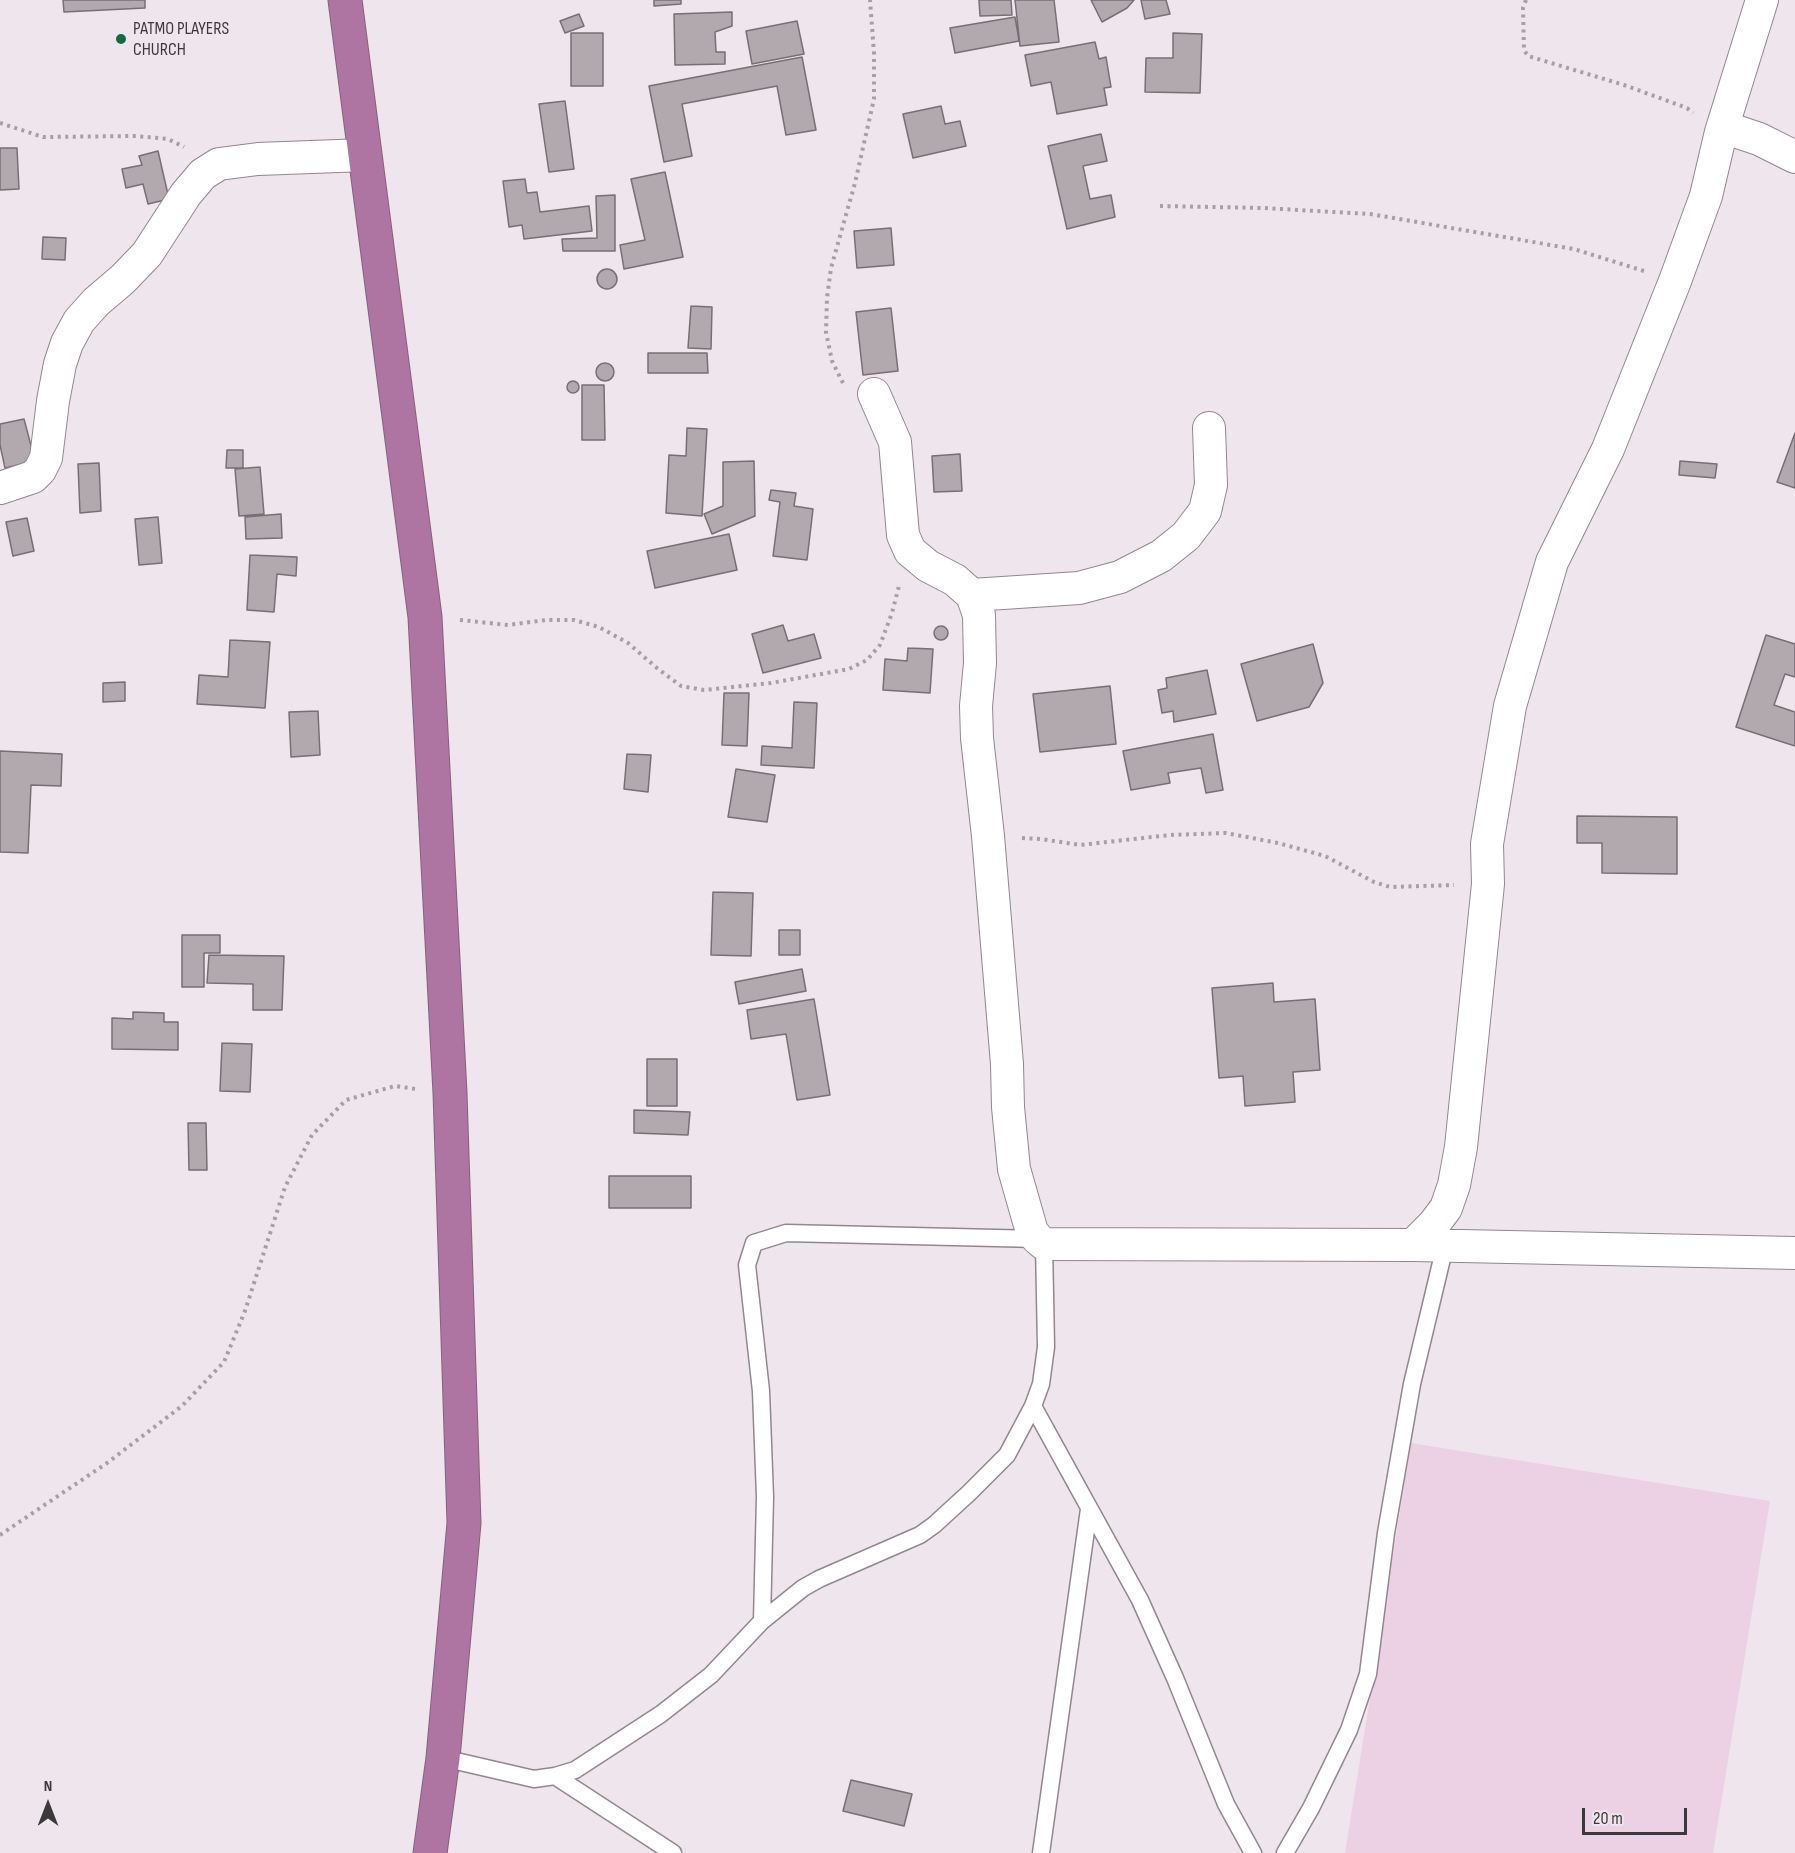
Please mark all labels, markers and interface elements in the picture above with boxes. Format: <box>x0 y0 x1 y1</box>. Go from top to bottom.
place label: PATMO PLAYERS CHURCH <box>133 18 229 60</box>
marker: PATMO PLAYERS CHURCH <box>114 32 128 46</box>
north arrow <box>18 1775 78 1835</box>
text: N <box>44 1777 52 1796</box>
scale bar <box>1585 1796 1690 1834</box>
text: 20 m <box>1593 1808 1623 1829</box>

